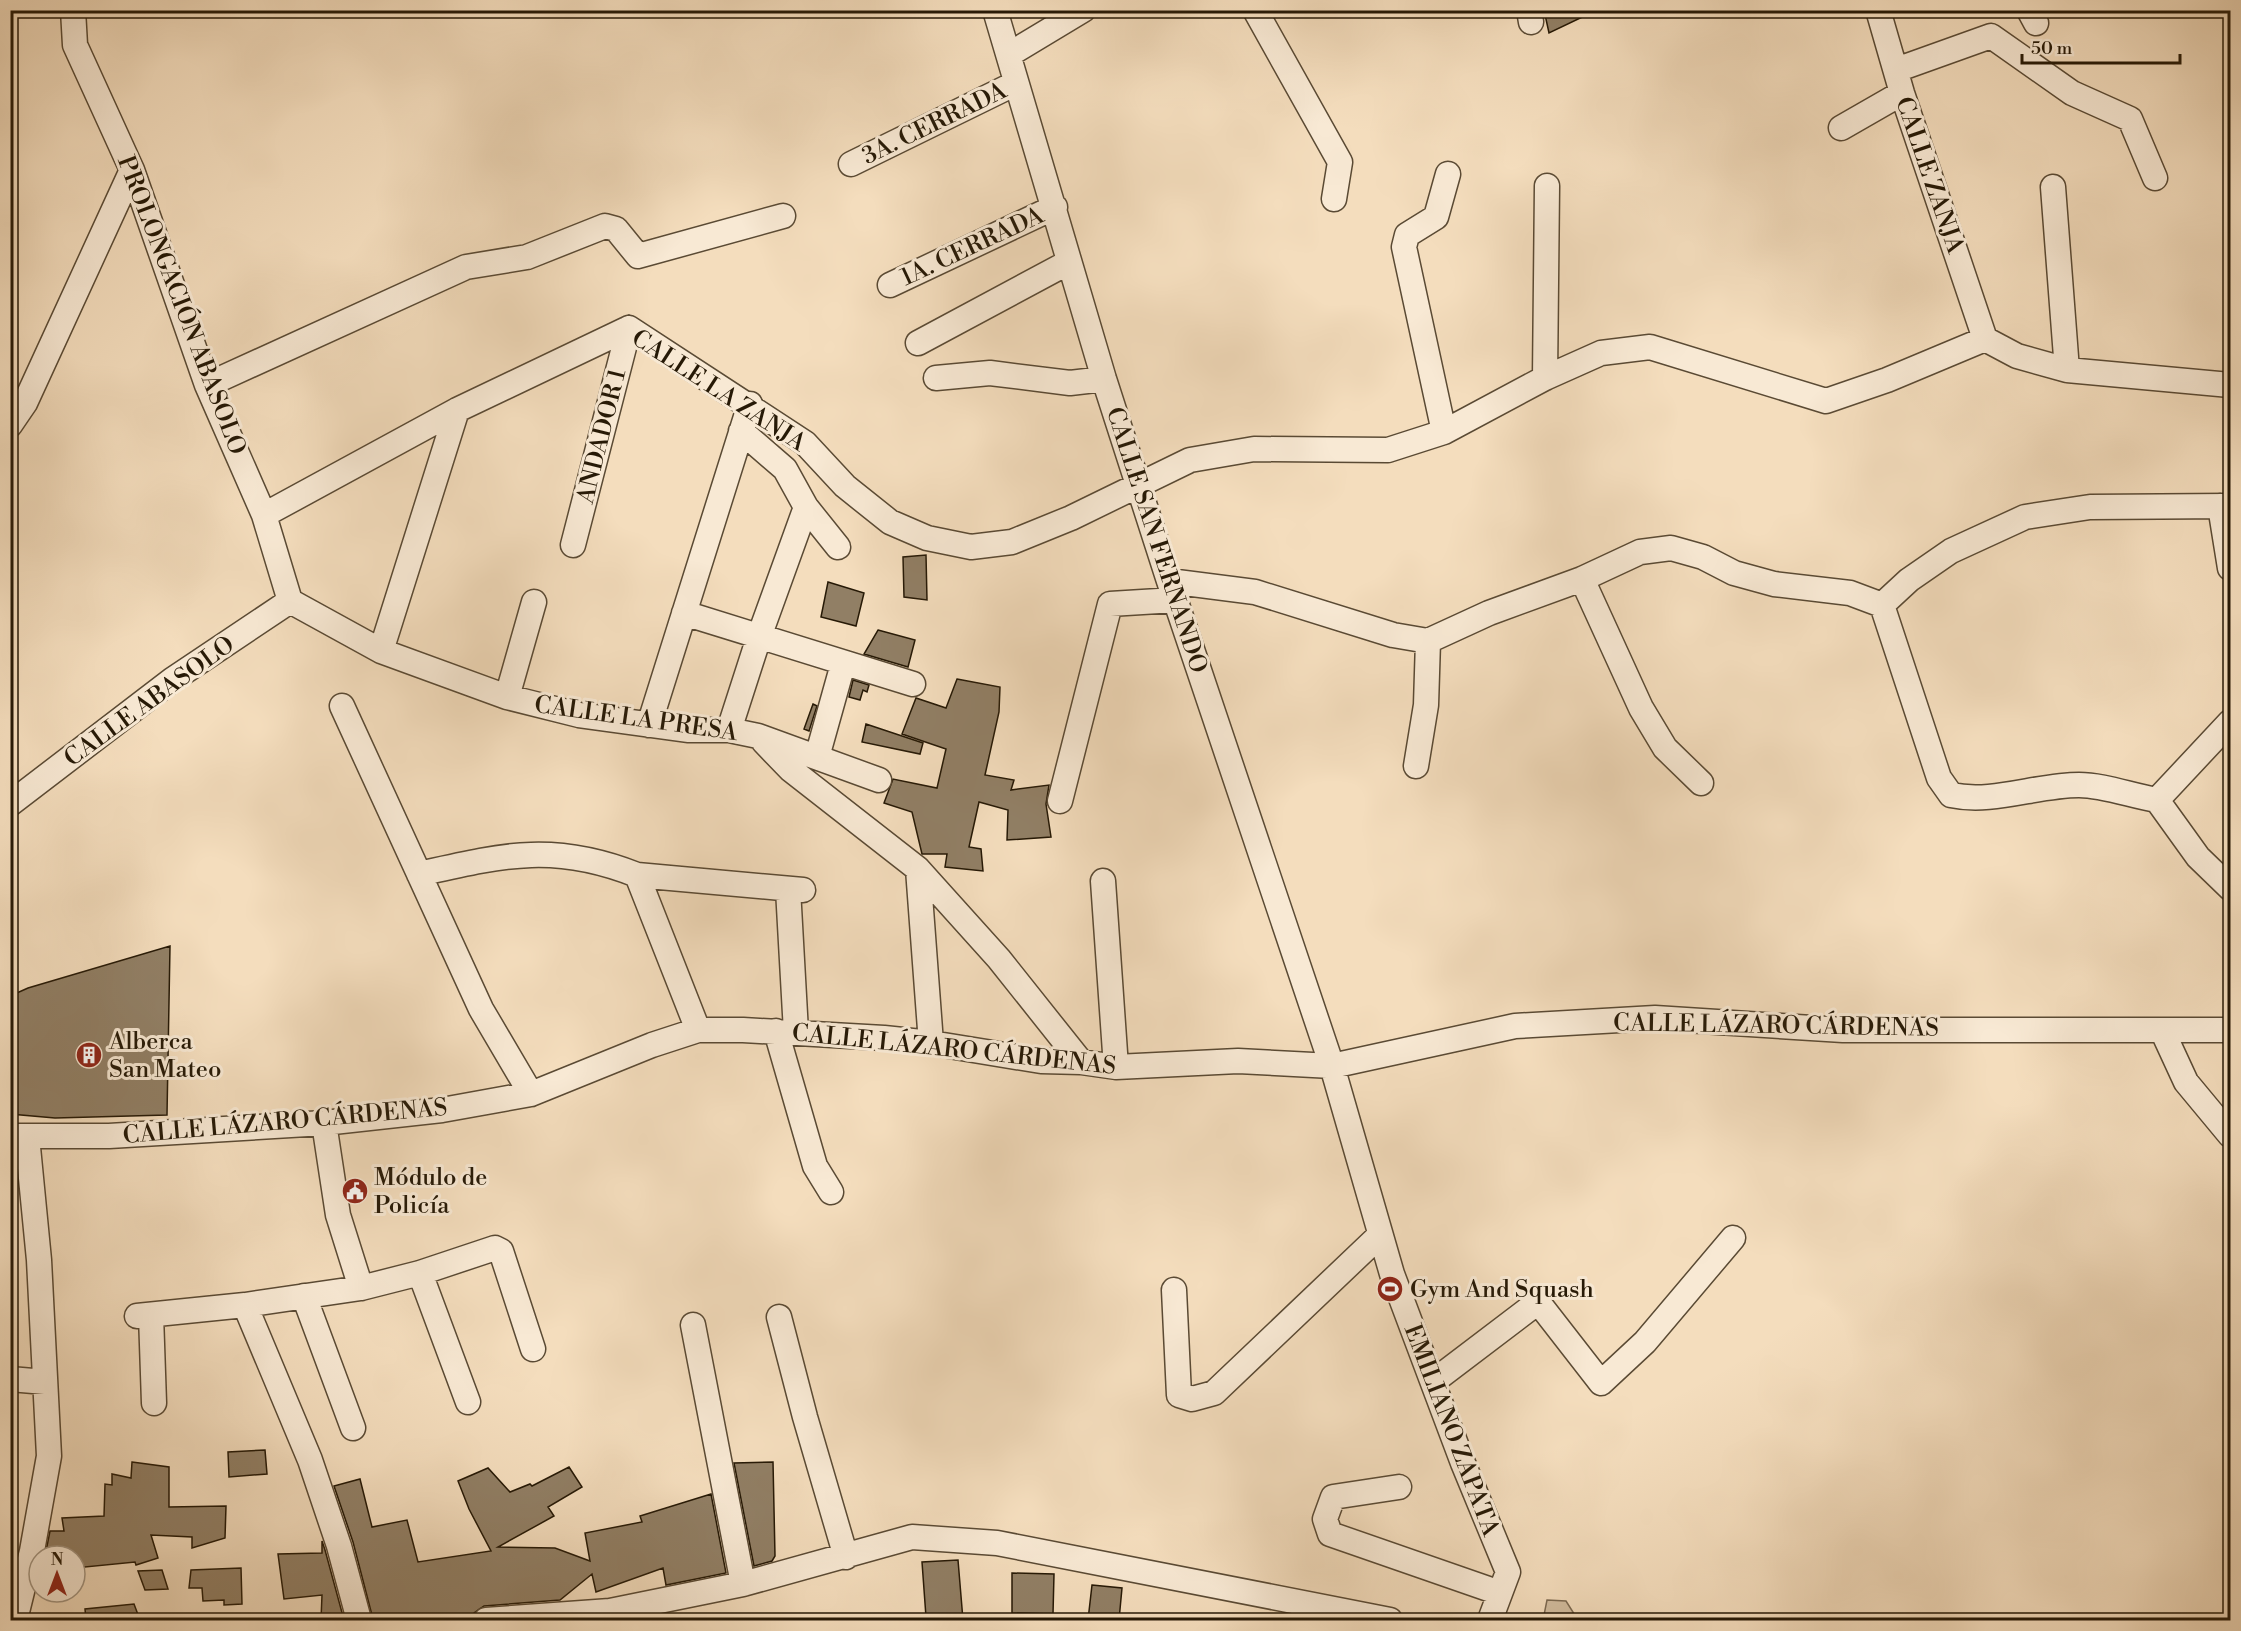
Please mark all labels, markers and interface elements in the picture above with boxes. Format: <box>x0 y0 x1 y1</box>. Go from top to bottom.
scale bar <box>2022 27 2180 65</box>
text: 50 m <box>2031 37 2073 60</box>
street label: 3A. CERRADA <box>857 76 1012 172</box>
street label: CALLE ZANJA <box>1888 93 1970 258</box>
street label: PROLONGACIÓN ABASOLO <box>110 151 254 459</box>
street label: 1A. CERRADA <box>896 201 1049 293</box>
street label: CALLE LA ZANJA <box>626 323 812 459</box>
street label: ANDADOR 1 <box>571 365 633 508</box>
street label: CALLE SAN FERNANDO <box>1099 403 1213 677</box>
street label: CALLE ABASOLO <box>59 630 241 774</box>
street label: CALLE LA PRESA <box>532 690 740 748</box>
street label: CALLE LÁZARO CÁRDENAS <box>1613 1007 1939 1044</box>
street label: CALLE LÁZARO CÁRDENAS <box>790 1017 1118 1082</box>
place label: Alberca San Mateo <box>108 1027 221 1085</box>
building icon: Alberca San Mateo <box>74 1040 104 1070</box>
street label: CALLE LÁZARO CÁRDENAS <box>121 1092 449 1151</box>
place label: Módulo de Policía <box>374 1163 487 1221</box>
public building icon: Módulo de Policía <box>340 1176 370 1206</box>
sports icon: Gym And Squash <box>1375 1274 1405 1304</box>
place label: Gym And Squash <box>1410 1275 1594 1305</box>
street label: EMILIANO ZAPATA <box>1397 1320 1505 1541</box>
north arrow <box>27 1544 87 1604</box>
text: N <box>51 1550 64 1570</box>

